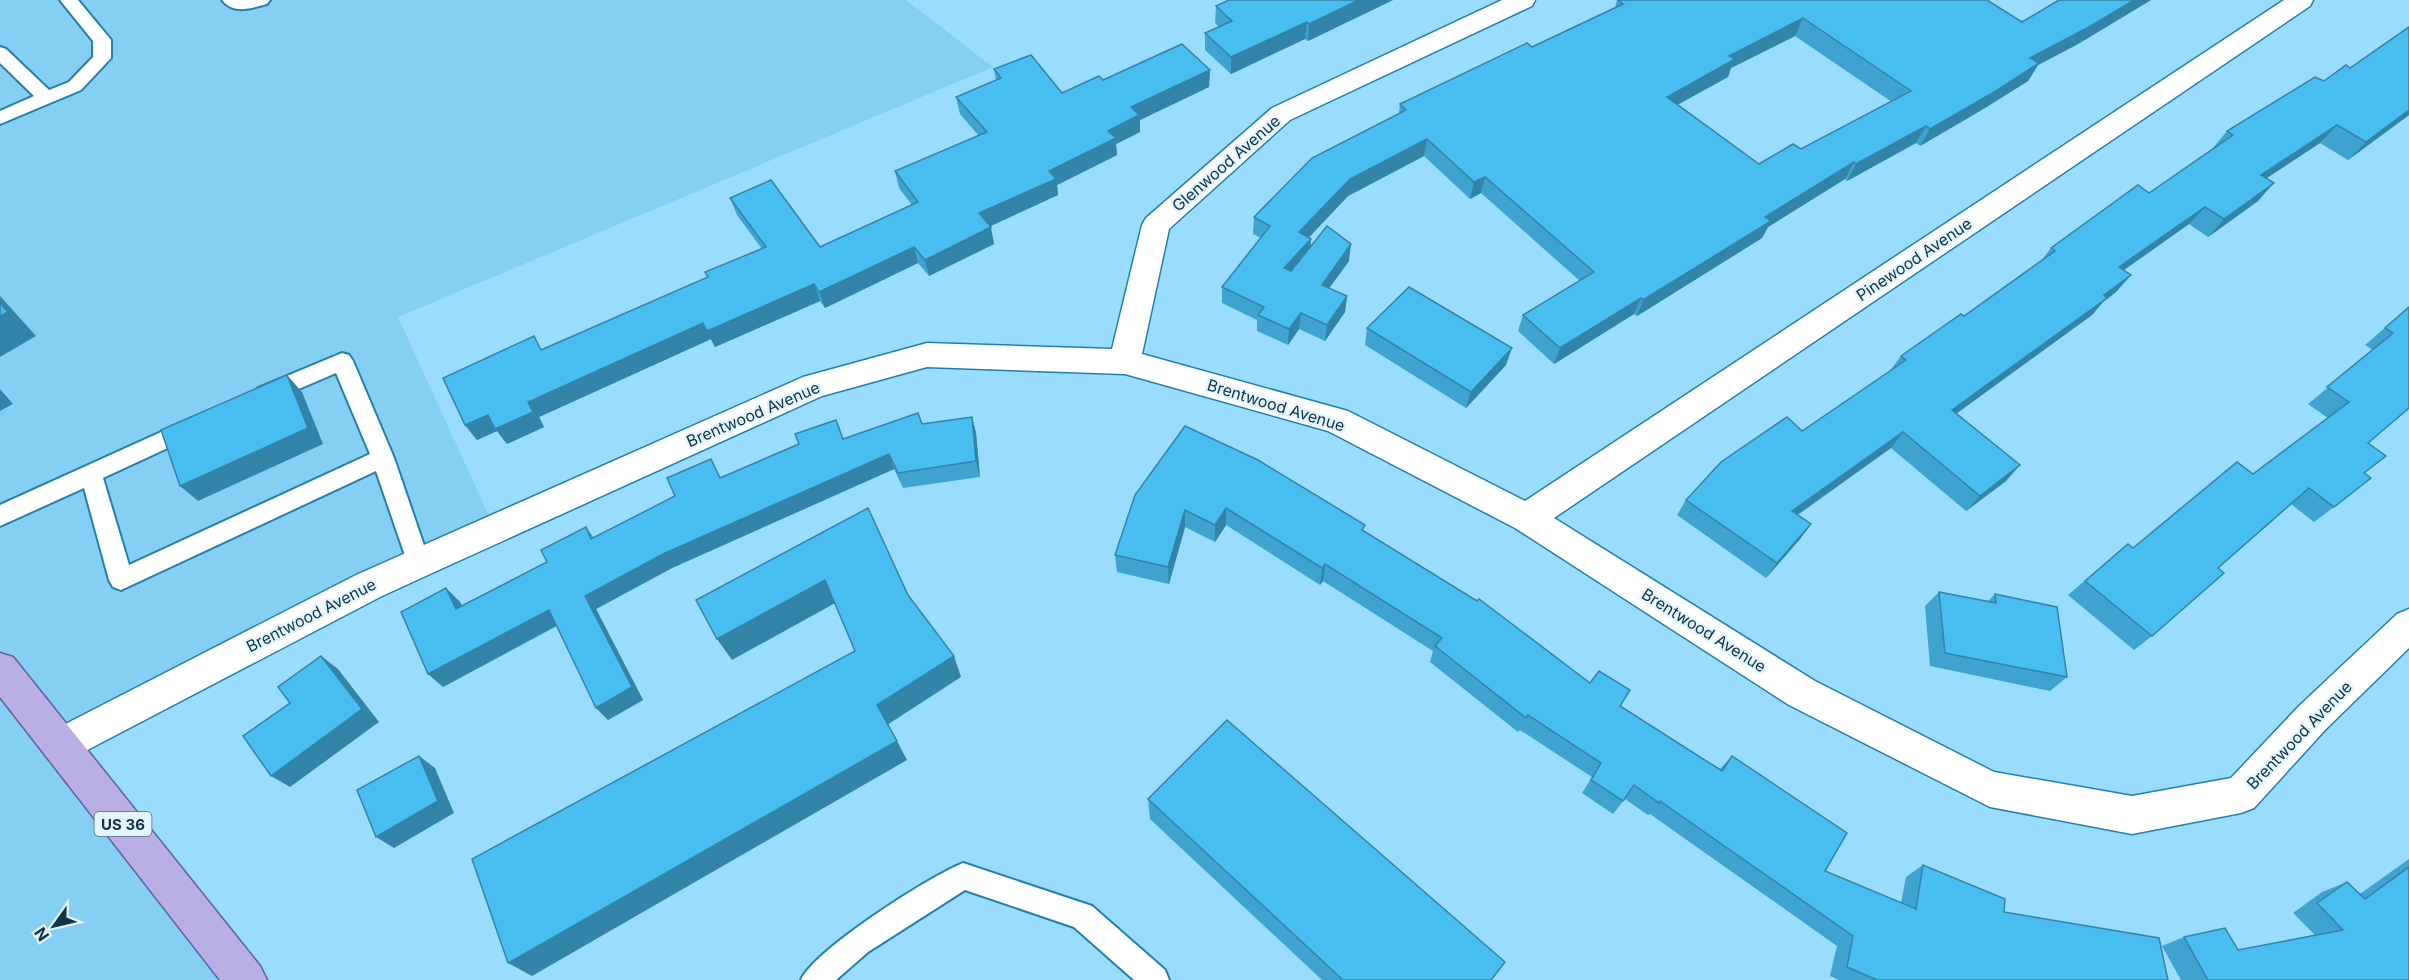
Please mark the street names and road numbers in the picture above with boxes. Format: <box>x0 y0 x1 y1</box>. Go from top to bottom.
street label: Glenwood Avenue <box>1168 110 1284 216</box>
street label: Pinewood Avenue <box>1852 213 1976 305</box>
street label: Brentwood Avenue <box>1205 375 1347 435</box>
street label: Brentwood Avenue <box>683 377 823 451</box>
street label: Brentwood Avenue <box>243 574 379 656</box>
street label: Brentwood Avenue <box>1638 584 1770 676</box>
street label: Brentwood Avenue <box>2242 677 2356 793</box>
road number: US 36 <box>94 812 152 836</box>

